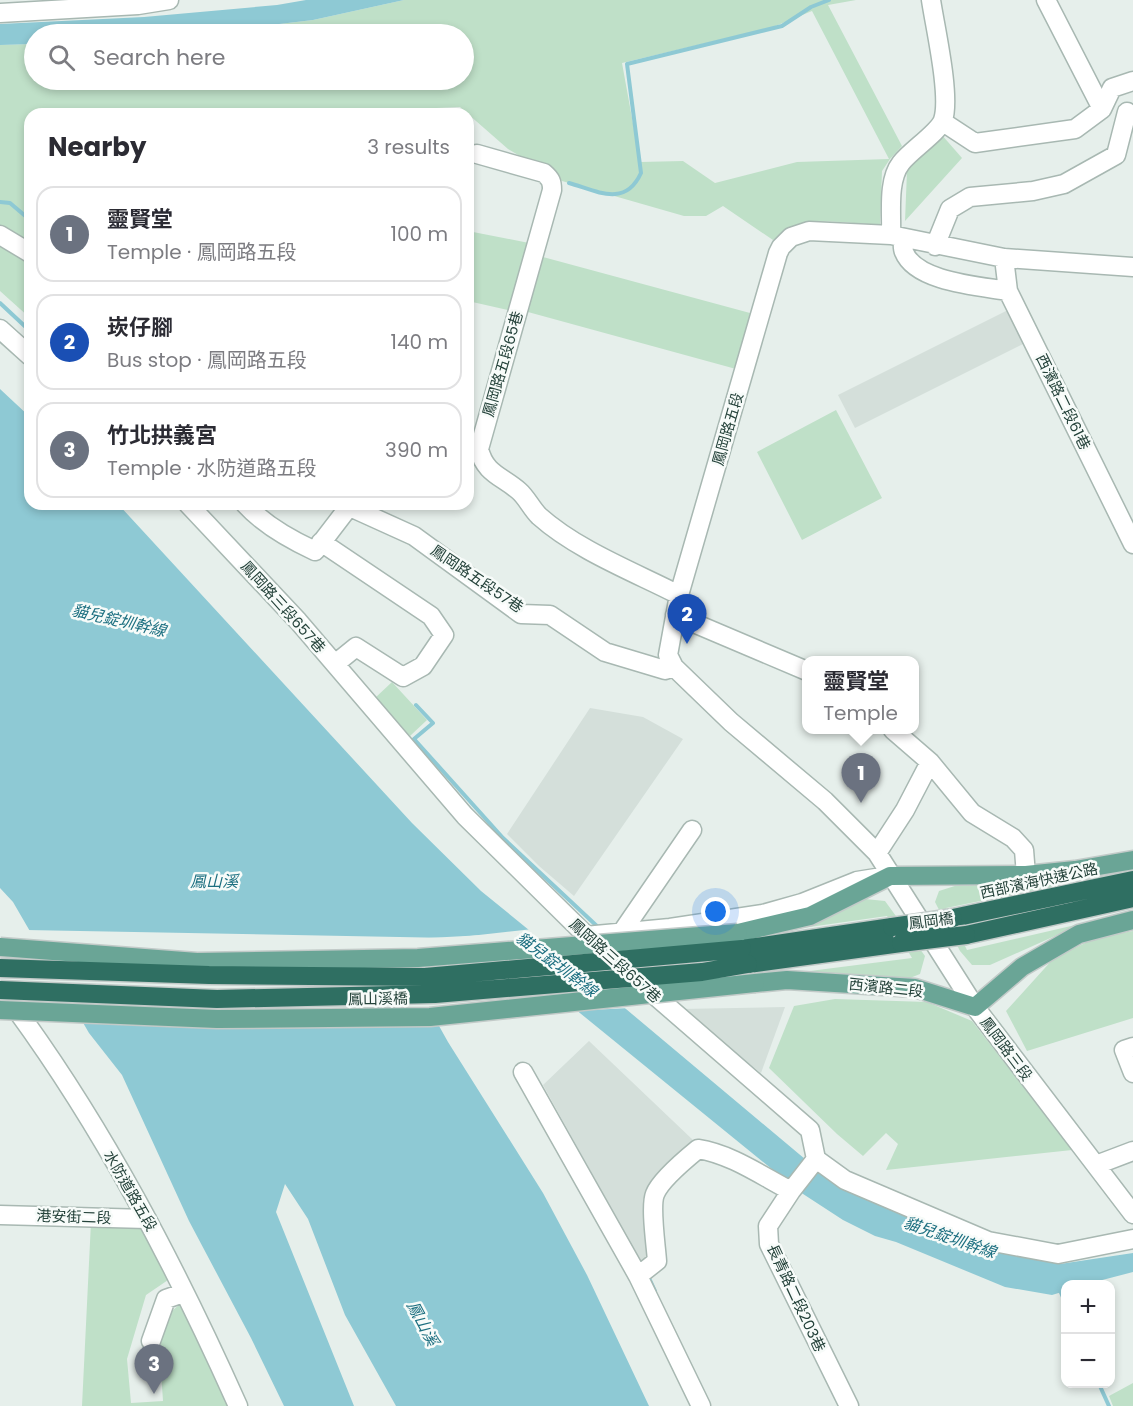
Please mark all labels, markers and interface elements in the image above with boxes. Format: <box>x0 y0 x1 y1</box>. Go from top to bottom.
search box <box>24 24 474 90</box>
icon: search <box>45 41 78 74</box>
text: Search here <box>93 42 226 73</box>
text: Nearby <box>48 129 146 165</box>
text: 3 results <box>367 133 450 161</box>
text: 靈賢堂 <box>107 204 173 235</box>
text: 1 <box>66 220 73 248</box>
text: 100 m <box>391 220 448 248</box>
text: Temple · 鳳岡路五段 <box>107 238 297 266</box>
street label: 鳳岡路五段65巷 <box>477 309 528 419</box>
text: 崁仔腳 <box>107 312 173 343</box>
text: 2 <box>64 328 75 356</box>
text: 140 m <box>391 328 448 356</box>
text: Bus stop · 鳳岡路五段 <box>107 346 307 374</box>
street label: 西濱路二段61巷 <box>1031 350 1096 453</box>
street label: 鳳岡路五段 <box>707 390 748 468</box>
text: 竹北拱義宮 <box>107 420 217 451</box>
text: 3 <box>63 436 76 464</box>
text: 390 m <box>385 436 448 464</box>
text: Temple · 水防道路五段 <box>107 454 317 482</box>
street label: 鳳岡路五段57巷 <box>427 540 528 617</box>
street label: 鳳岡路三段657巷 <box>236 556 330 657</box>
pin: 2 <box>668 594 706 644</box>
water label: 貓兒錠圳幹線 <box>70 598 170 643</box>
popup <box>802 656 919 734</box>
text: 靈賢堂 <box>823 666 889 697</box>
text: Temple <box>823 699 898 727</box>
pin: 1 <box>842 754 880 803</box>
street label: 西部濱海快速公路 <box>978 858 1100 903</box>
water label: 鳳山溪 <box>190 870 240 893</box>
your location <box>701 897 730 926</box>
street label: 鳳岡橋 <box>907 907 955 934</box>
street label: 鳳岡路三段657巷 <box>565 914 666 1008</box>
water label: 貓兒錠圳幹線 <box>511 926 604 1004</box>
street label: 西濱路二段 <box>848 973 924 1002</box>
street label: 鳳山溪橋 <box>348 987 408 1010</box>
street label: 鳳岡路三段 <box>975 1012 1037 1085</box>
street label: 水防道路五段 <box>99 1147 162 1235</box>
street label: 港安街二段 <box>36 1205 112 1228</box>
water label: 貓兒錠圳幹線 <box>901 1211 1001 1265</box>
street label: 長青路二段203巷 <box>762 1240 831 1355</box>
map controls <box>1061 1280 1115 1388</box>
button: + <box>1061 1280 1115 1334</box>
water label: 鳳山溪 <box>401 1297 445 1352</box>
button: − <box>1061 1334 1115 1388</box>
pin: 3 <box>134 1344 174 1394</box>

